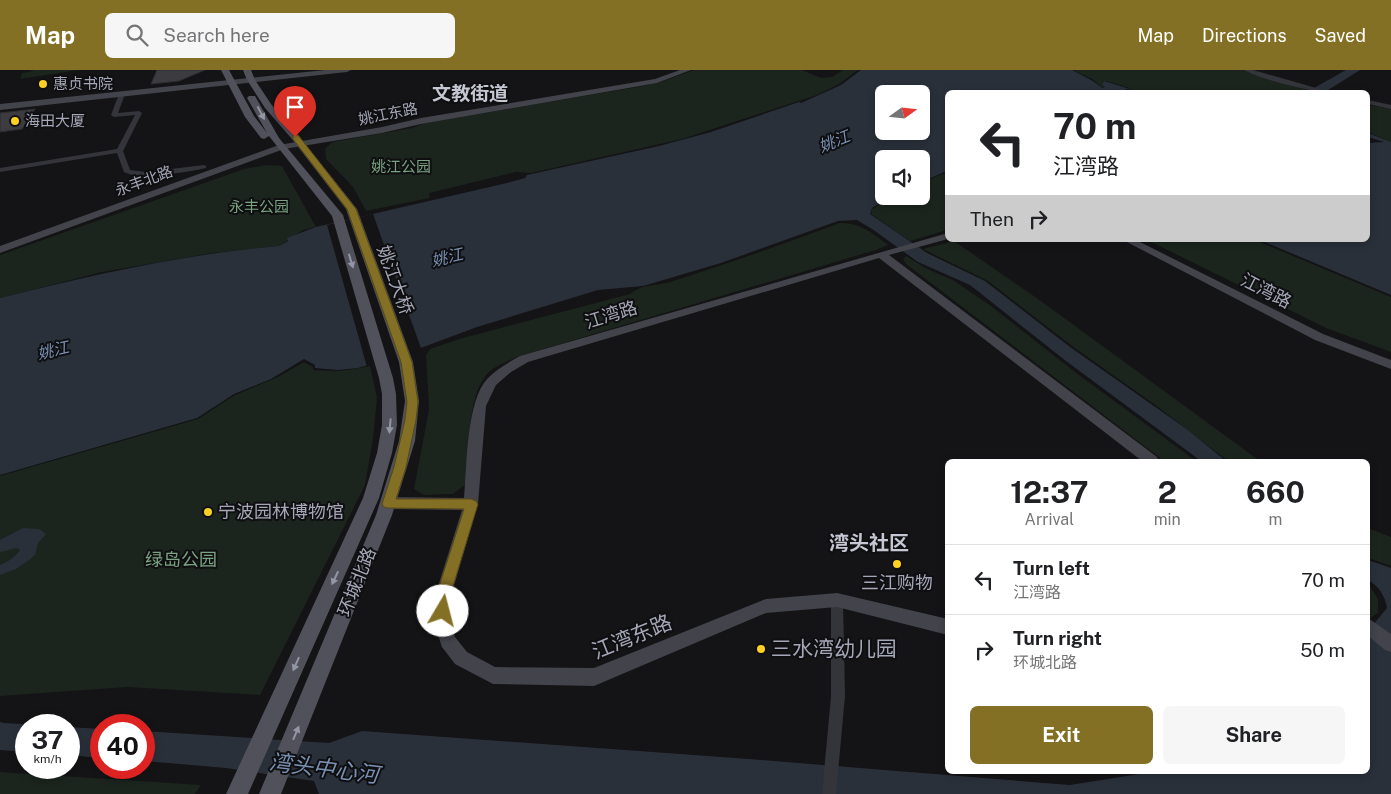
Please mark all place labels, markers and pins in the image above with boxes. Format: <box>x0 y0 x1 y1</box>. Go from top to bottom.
place label: 惠贞书院 <box>53 75 113 92</box>
marker: 惠贞书院 <box>37 78 49 90</box>
pin <box>274 86 316 137</box>
place label: 海田大厦 <box>25 112 85 129</box>
marker: 海田大厦 <box>9 115 21 127</box>
place label: 宁波园林博物馆 <box>218 501 344 522</box>
marker: 宁波园林博物馆 <box>202 506 214 518</box>
marker: 三江购物 <box>891 558 903 570</box>
place label: 三江购物 <box>861 572 933 593</box>
place label: 三水湾幼儿园 <box>771 636 897 661</box>
marker: 三水湾幼儿园 <box>755 643 767 655</box>

